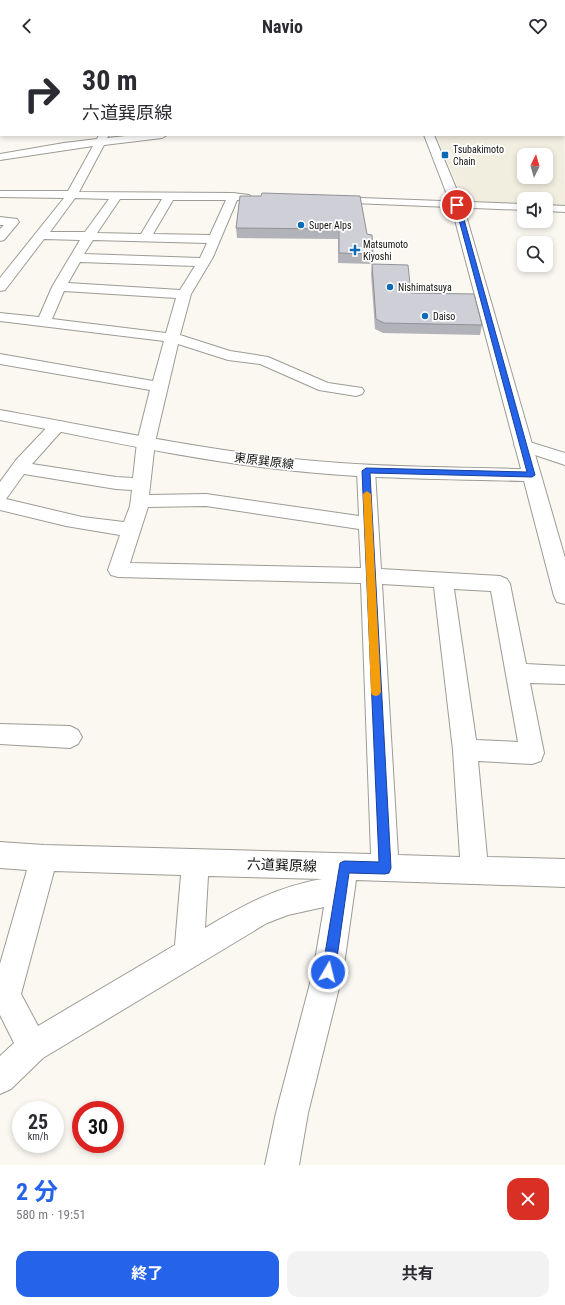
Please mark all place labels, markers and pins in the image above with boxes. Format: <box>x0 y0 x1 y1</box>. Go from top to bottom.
place label: Tsubakimoto Chain <box>453 144 504 167</box>
marker: Tsubakimoto Chain <box>440 150 450 160</box>
pin <box>440 188 474 222</box>
marker: Super Alps <box>296 220 306 230</box>
place label: Super Alps <box>309 220 352 231</box>
place label: Matsumoto Kiyoshi <box>363 239 408 262</box>
marker: Matsumoto Kiyoshi <box>350 245 360 255</box>
marker: Nishimatsuya <box>385 282 395 292</box>
place label: Nishimatsuya <box>398 282 452 293</box>
marker: Daiso <box>420 311 430 321</box>
place label: Daiso <box>433 311 455 322</box>

